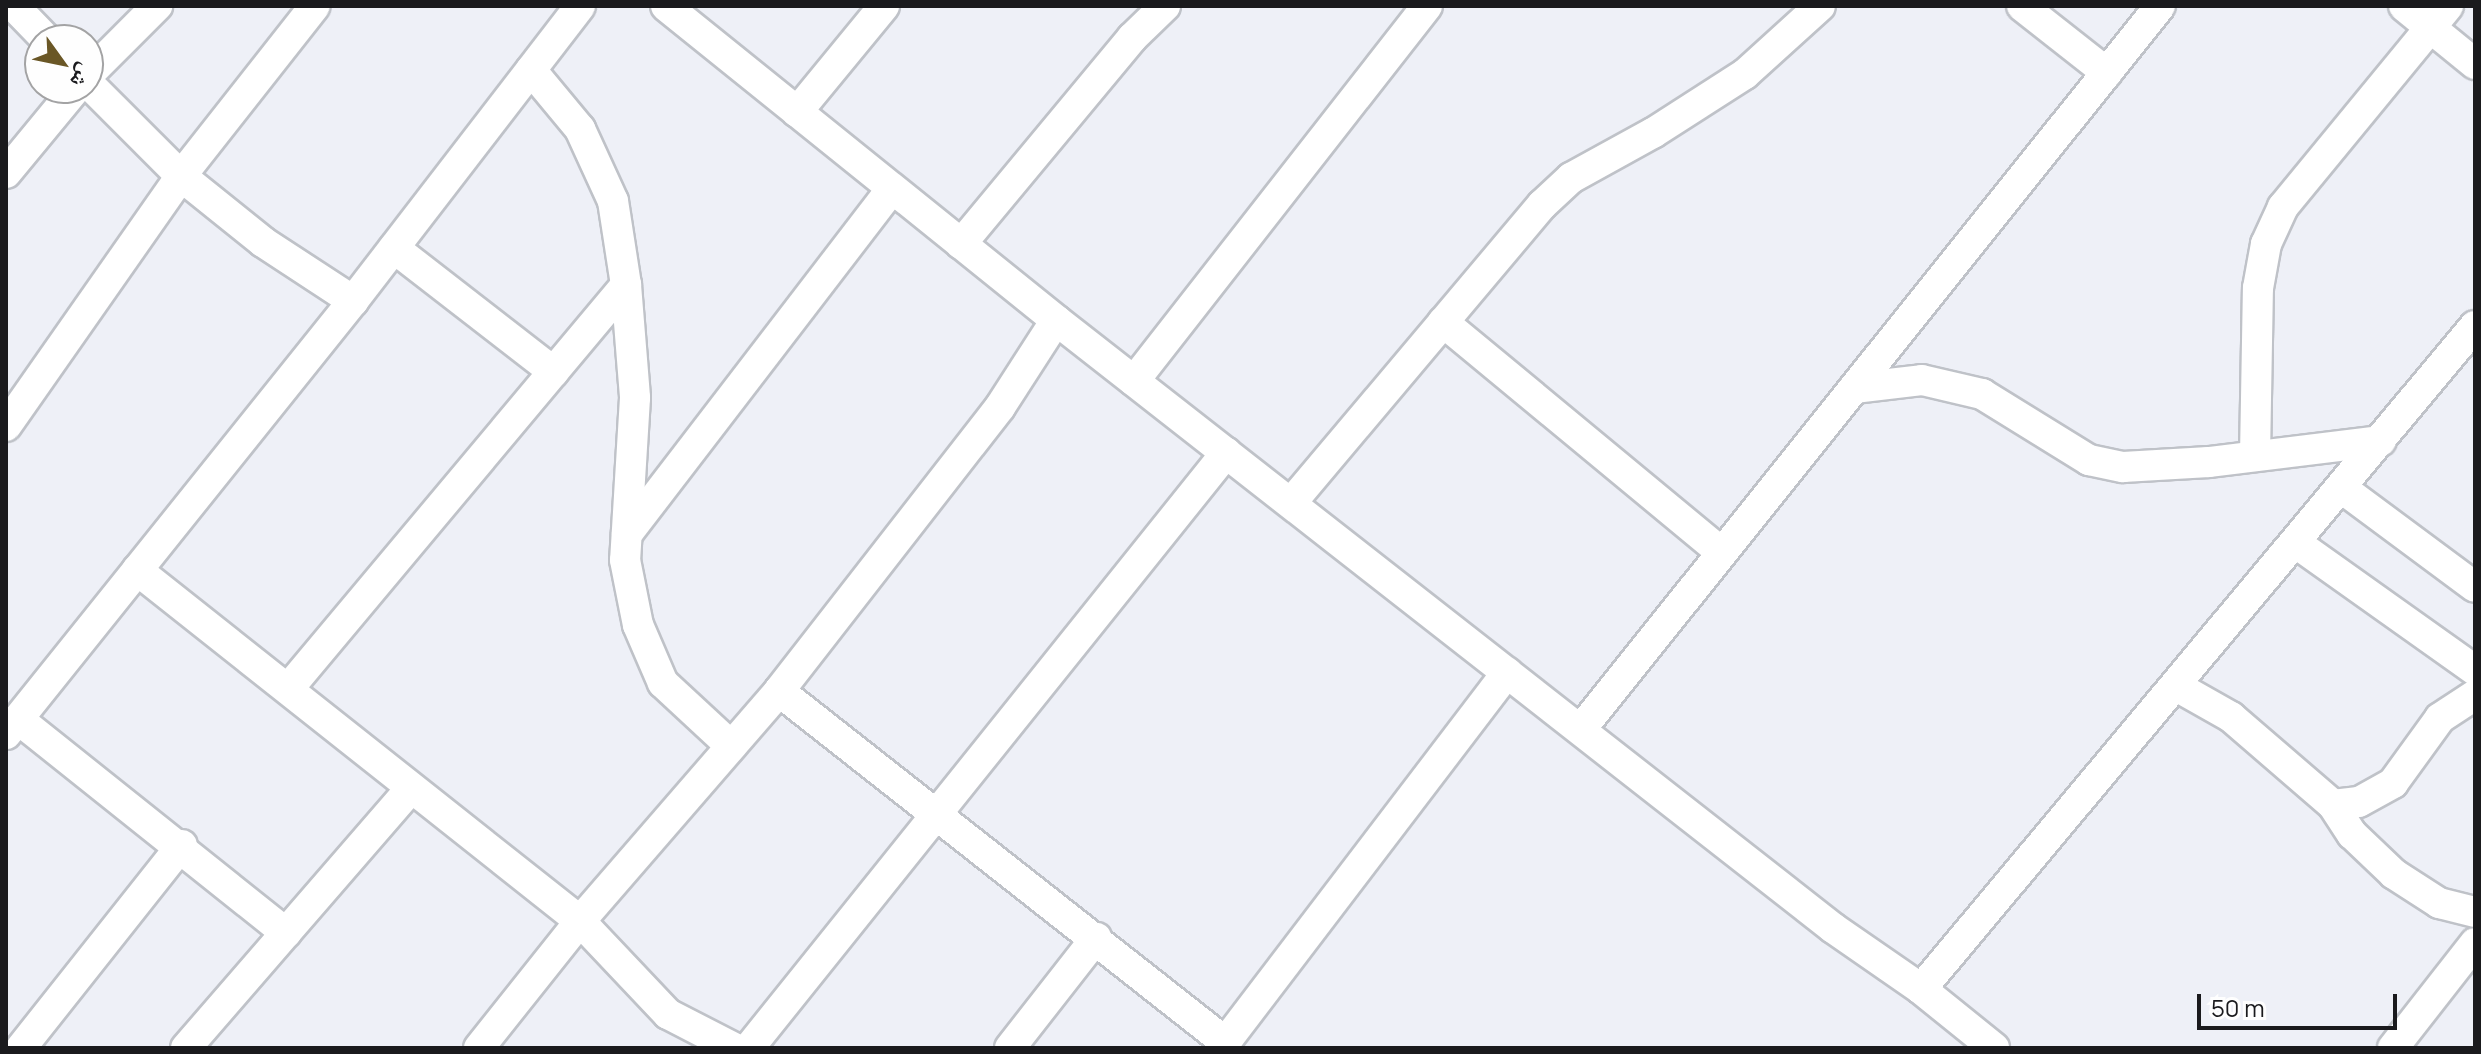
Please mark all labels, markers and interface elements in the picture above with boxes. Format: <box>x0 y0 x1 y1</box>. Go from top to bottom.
north arrow <box>24 24 104 104</box>
text: ش <box>64 58 101 94</box>
scale bar <box>2201 978 2401 1028</box>
text: 50 m <box>2211 991 2265 1024</box>

